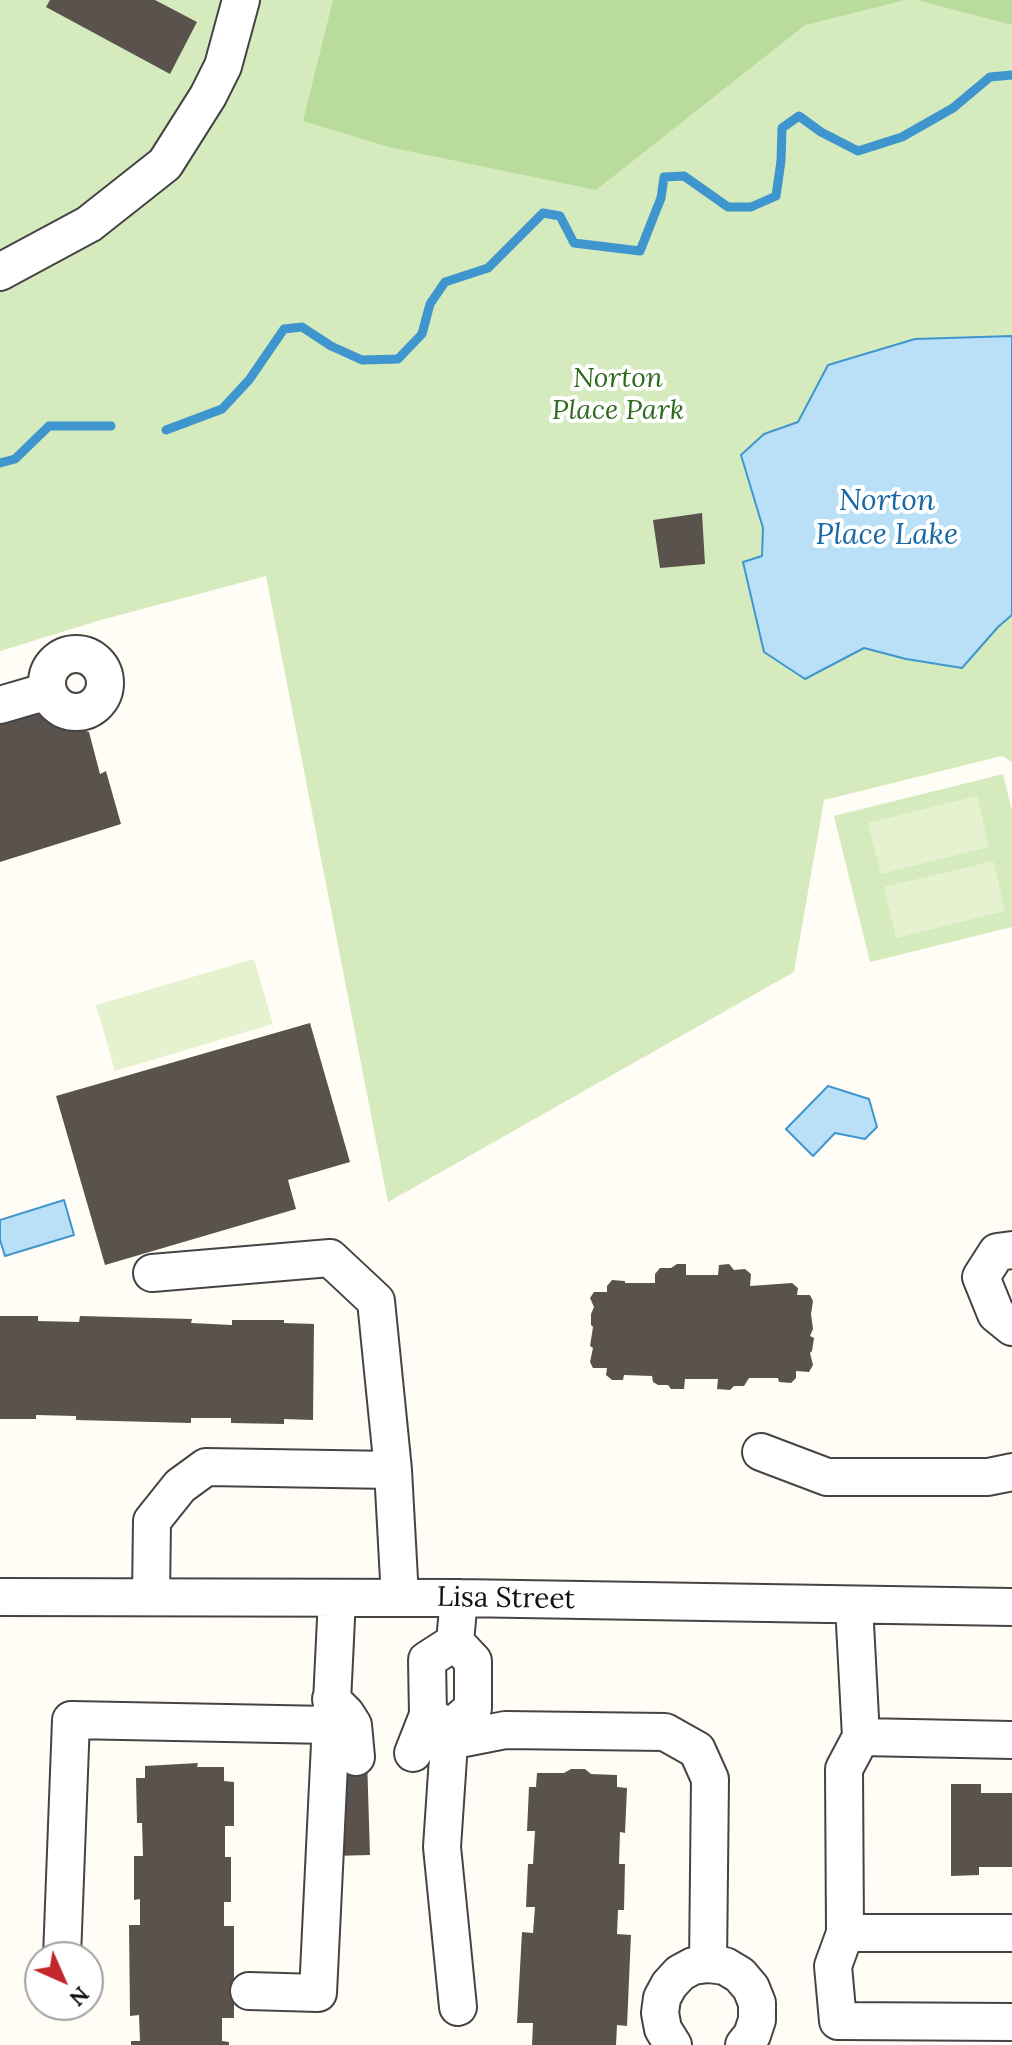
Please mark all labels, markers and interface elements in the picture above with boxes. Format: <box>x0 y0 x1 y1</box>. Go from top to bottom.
park label: Norton Place Park <box>552 362 684 428</box>
water label: Norton Place Lake <box>816 483 958 554</box>
street label: Lisa Street <box>437 1581 575 1617</box>
north arrow <box>24 1941 104 2021</box>
text: N <box>64 1981 95 2012</box>

